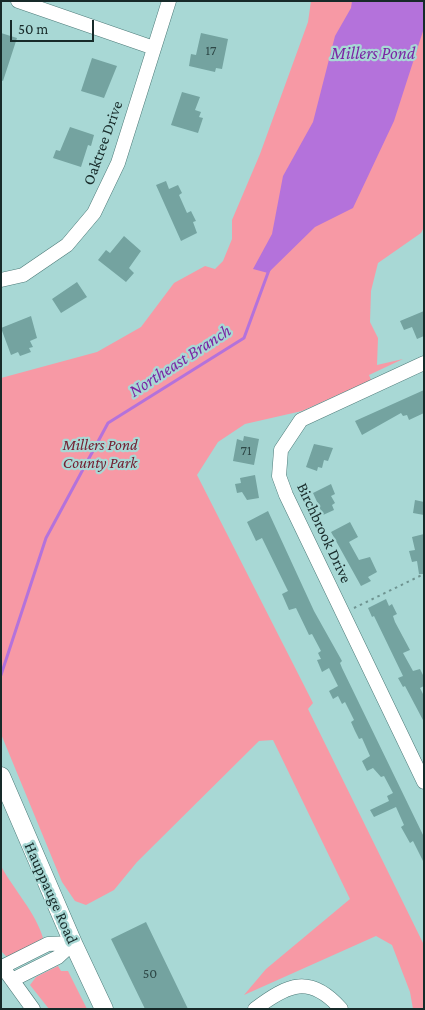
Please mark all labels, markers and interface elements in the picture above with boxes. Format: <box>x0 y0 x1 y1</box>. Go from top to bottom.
scale bar <box>12 10 96 42</box>
text: 50 m <box>18 21 48 37</box>
water label: Millers Pond <box>331 42 415 64</box>
house number: 17 <box>205 43 217 59</box>
street label: Oaktree Drive <box>79 98 127 188</box>
water label: Northeast Branch <box>125 320 235 402</box>
park label: Millers Pond County Park <box>62 435 138 473</box>
house number: 71 <box>240 443 252 459</box>
street label: Birchbrook Drive <box>292 480 356 586</box>
street label: Hauppauge Road <box>20 839 82 947</box>
house number: 50 <box>143 966 157 982</box>

